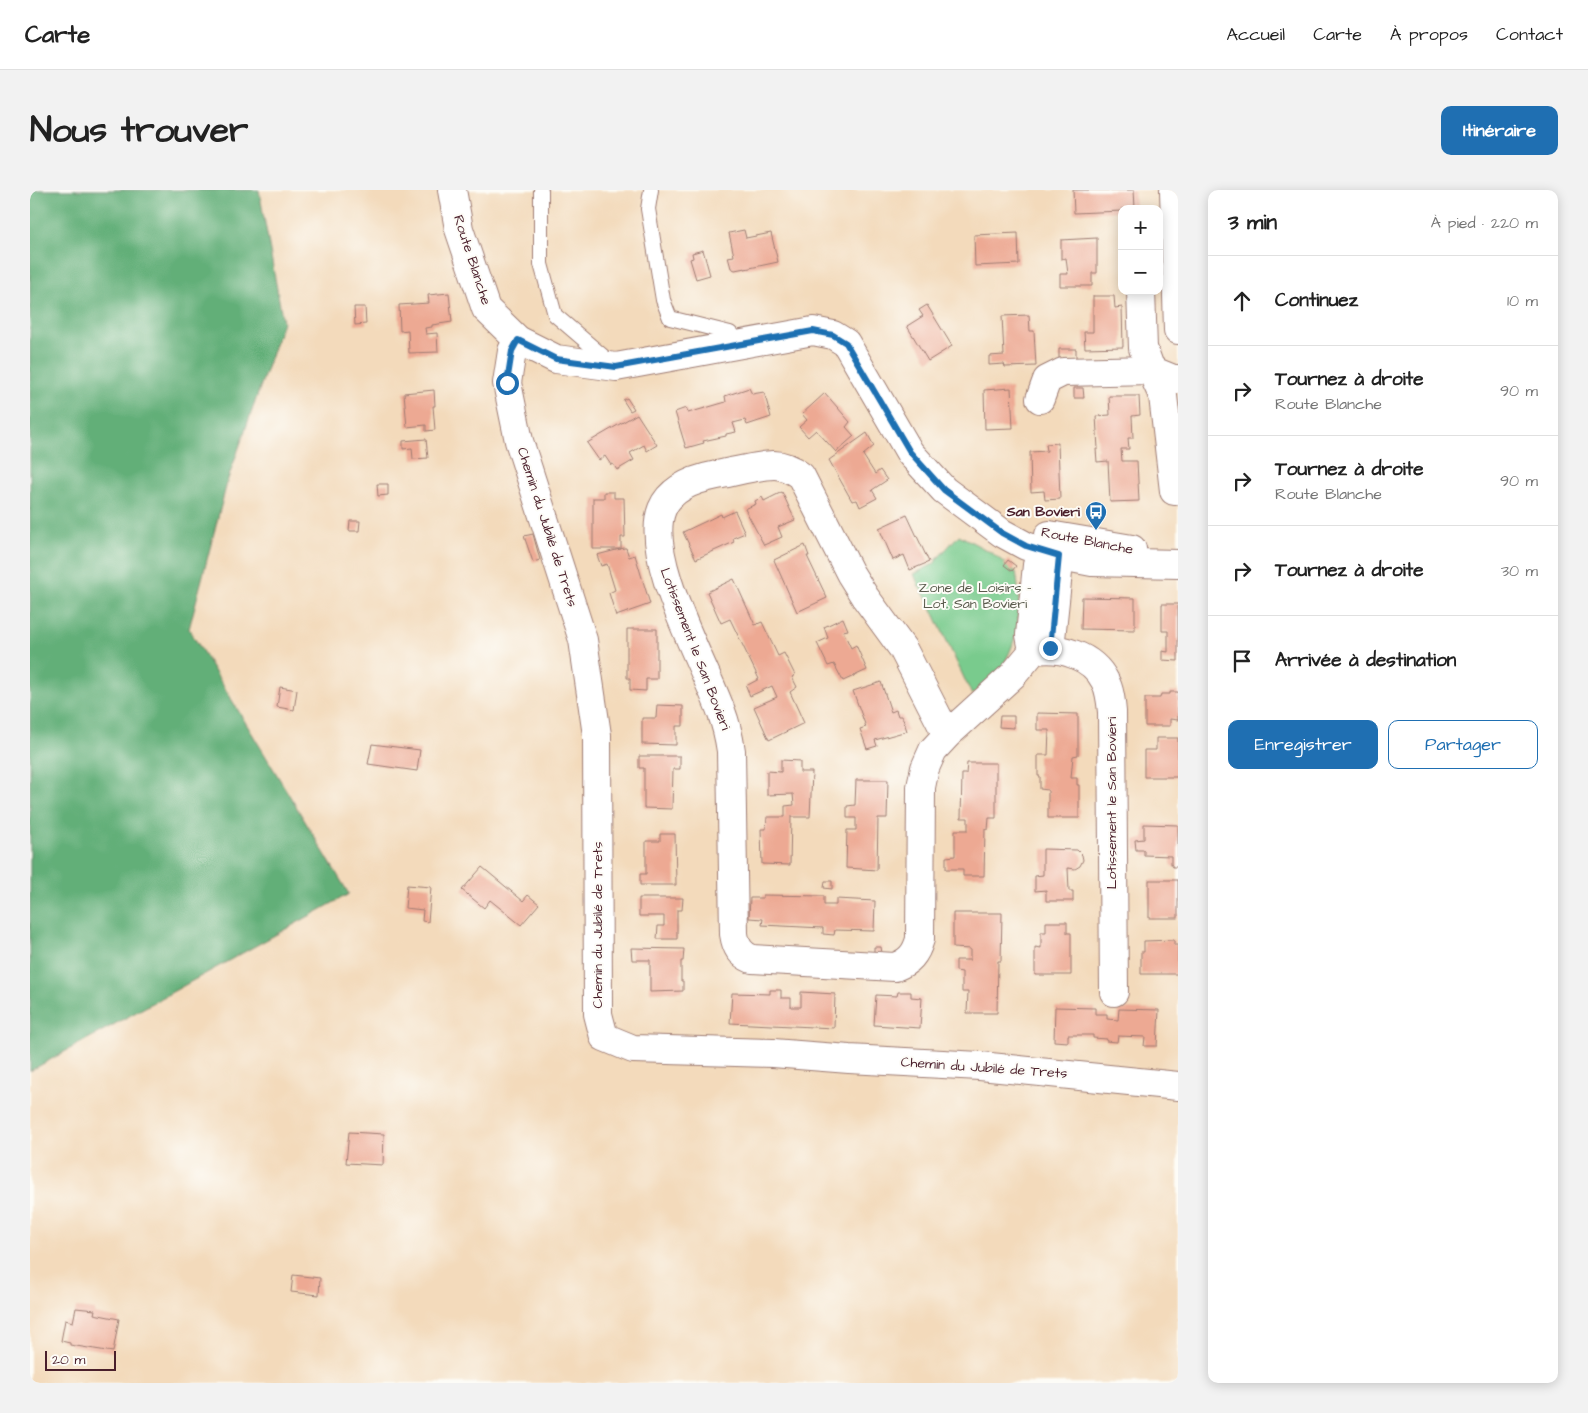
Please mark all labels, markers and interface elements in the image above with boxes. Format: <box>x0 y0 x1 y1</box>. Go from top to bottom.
text: Carte <box>25 18 90 52</box>
text: Accueil <box>1226 22 1285 47</box>
text: Carte <box>1313 22 1362 47</box>
text: À propos <box>1390 22 1468 47</box>
text: Contact <box>1496 22 1563 47</box>
text: Nous trouver <box>30 106 248 155</box>
button: Itinéraire <box>1441 106 1558 155</box>
map controls <box>1118 205 1163 295</box>
button: + <box>1118 205 1163 250</box>
text: 3 min <box>1228 208 1277 237</box>
street label: Route Blanche <box>448 212 496 308</box>
text: À pied · 220 m <box>1431 212 1538 234</box>
button: − <box>1118 250 1163 295</box>
icon: ahead <box>1228 287 1256 315</box>
text: Continuez <box>1275 287 1358 314</box>
text: 10 m <box>1507 290 1538 312</box>
text: Tournez à droite <box>1275 366 1423 393</box>
route start <box>496 372 519 395</box>
icon: right <box>1228 377 1256 405</box>
text: 90 m <box>1500 380 1538 402</box>
text: Route Blanche <box>1275 393 1382 415</box>
street label: Chemin du Jubilé de Trets <box>512 445 582 609</box>
text: Tournez à droite <box>1275 456 1423 483</box>
icon: right <box>1228 467 1256 495</box>
text: 90 m <box>1500 470 1538 492</box>
text: Route Blanche <box>1275 483 1382 505</box>
bus stop icon: San Bovieri <box>1084 500 1108 531</box>
place label: San Bovieri <box>1006 502 1081 522</box>
street label: Route Blanche <box>1039 522 1135 560</box>
icon: right <box>1228 557 1256 585</box>
text: Tournez à droite <box>1275 557 1423 584</box>
text: 30 m <box>1501 560 1538 582</box>
street label: Lotissement le San Bovieri <box>655 565 735 733</box>
park label: Zone de Loisirs - Lot. San Bovieri <box>919 578 1032 614</box>
route end <box>1039 637 1062 660</box>
icon: arrive <box>1228 647 1256 675</box>
text: Arrivée à destination <box>1275 647 1456 674</box>
street label: Lotissement le San Bovieri <box>1102 717 1122 889</box>
button: Enregistrer <box>1228 720 1378 769</box>
button: Partager <box>1388 720 1538 769</box>
street label: Chemin du Jubilé de Trets <box>588 842 608 1008</box>
street label: Chemin du Jubilé de Trets <box>900 1052 1068 1084</box>
scale bar <box>45 1348 116 1371</box>
text: 20 m <box>52 1350 85 1370</box>

